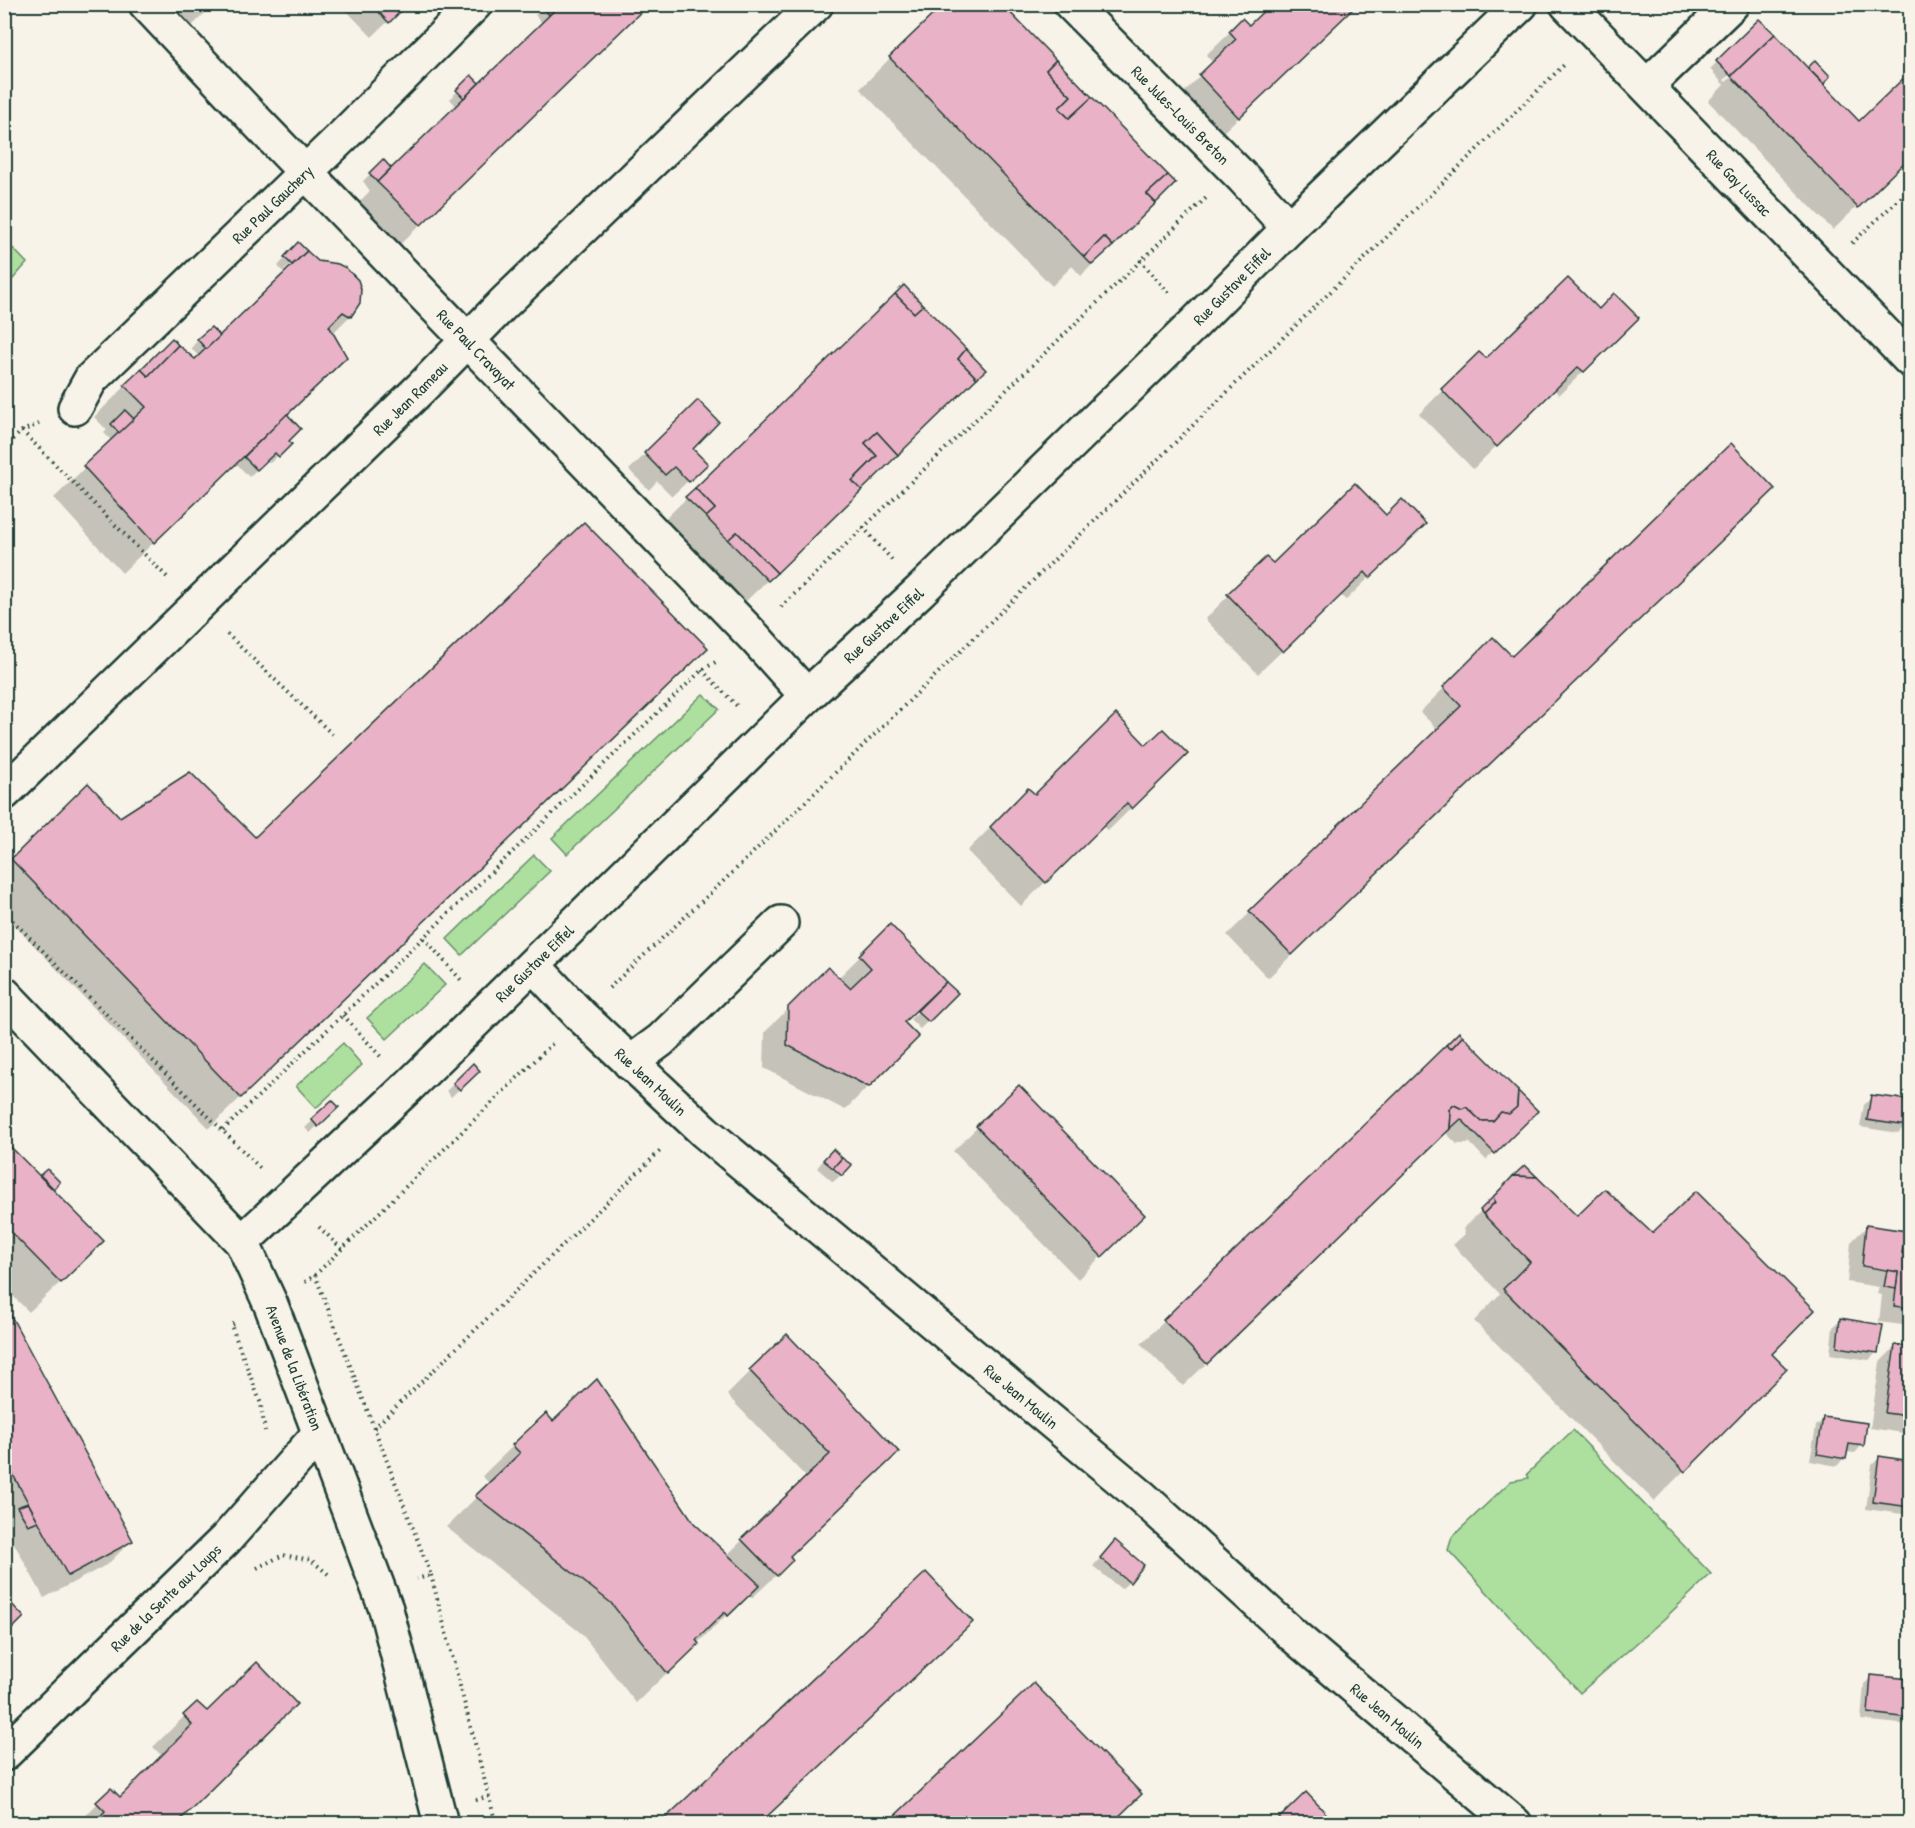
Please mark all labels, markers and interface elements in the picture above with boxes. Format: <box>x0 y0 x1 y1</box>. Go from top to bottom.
street label: Rue Jules-Louis Breton <box>1127 60 1235 169</box>
street label: Rue Gay Lussac <box>1702 144 1777 222</box>
street label: Rue Paul Gauchery <box>227 160 318 248</box>
street label: Rue Gustave Eiffel <box>1188 242 1276 330</box>
street label: Rue Paul Cravayat <box>432 304 521 395</box>
street label: Rue Jean Rameau <box>368 356 452 440</box>
street label: Rue Gustave Eiffel <box>839 582 929 668</box>
street label: Rue Gustave Eiffel <box>490 919 579 1007</box>
street label: Rue Jean Moulin <box>610 1043 692 1121</box>
street label: Avenue de la Libération <box>261 1302 328 1433</box>
street label: Rue Jean Moulin <box>979 1359 1063 1434</box>
street label: Rue de la Sente aux Loups <box>105 1539 226 1656</box>
street label: Rue Jean Moulin <box>1346 1678 1429 1753</box>

